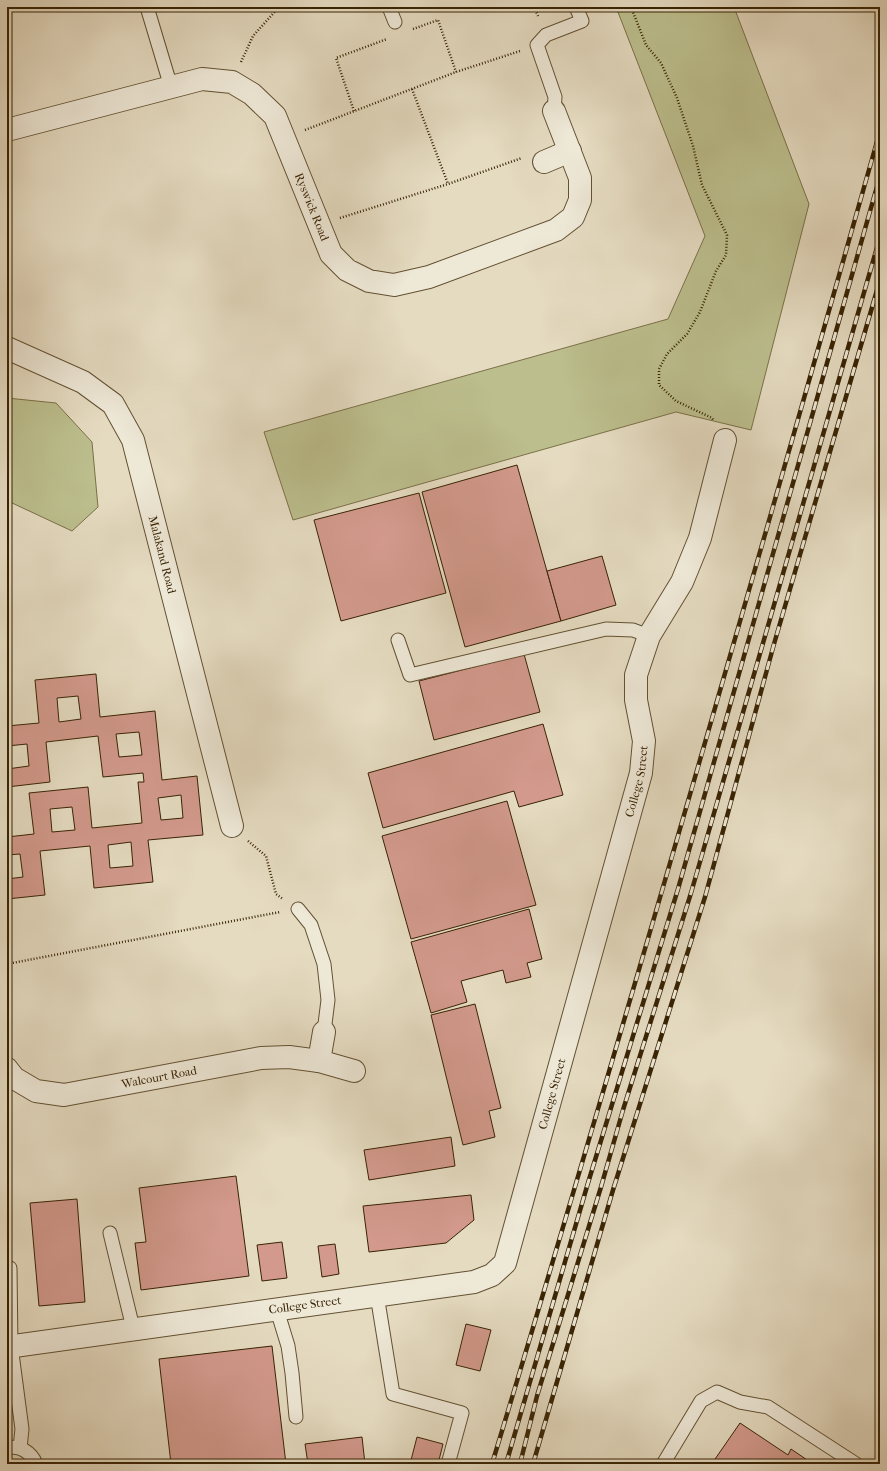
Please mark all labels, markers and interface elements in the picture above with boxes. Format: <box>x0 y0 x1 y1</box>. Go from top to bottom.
street label: Ryswick Road <box>292 171 332 243</box>
street label: Malakand Road <box>146 514 179 596</box>
street label: College Street <box>622 744 651 819</box>
street label: College Street <box>535 1056 569 1131</box>
street label: Walcourt Road <box>119 1063 199 1091</box>
street label: College Street <box>268 1293 343 1317</box>

